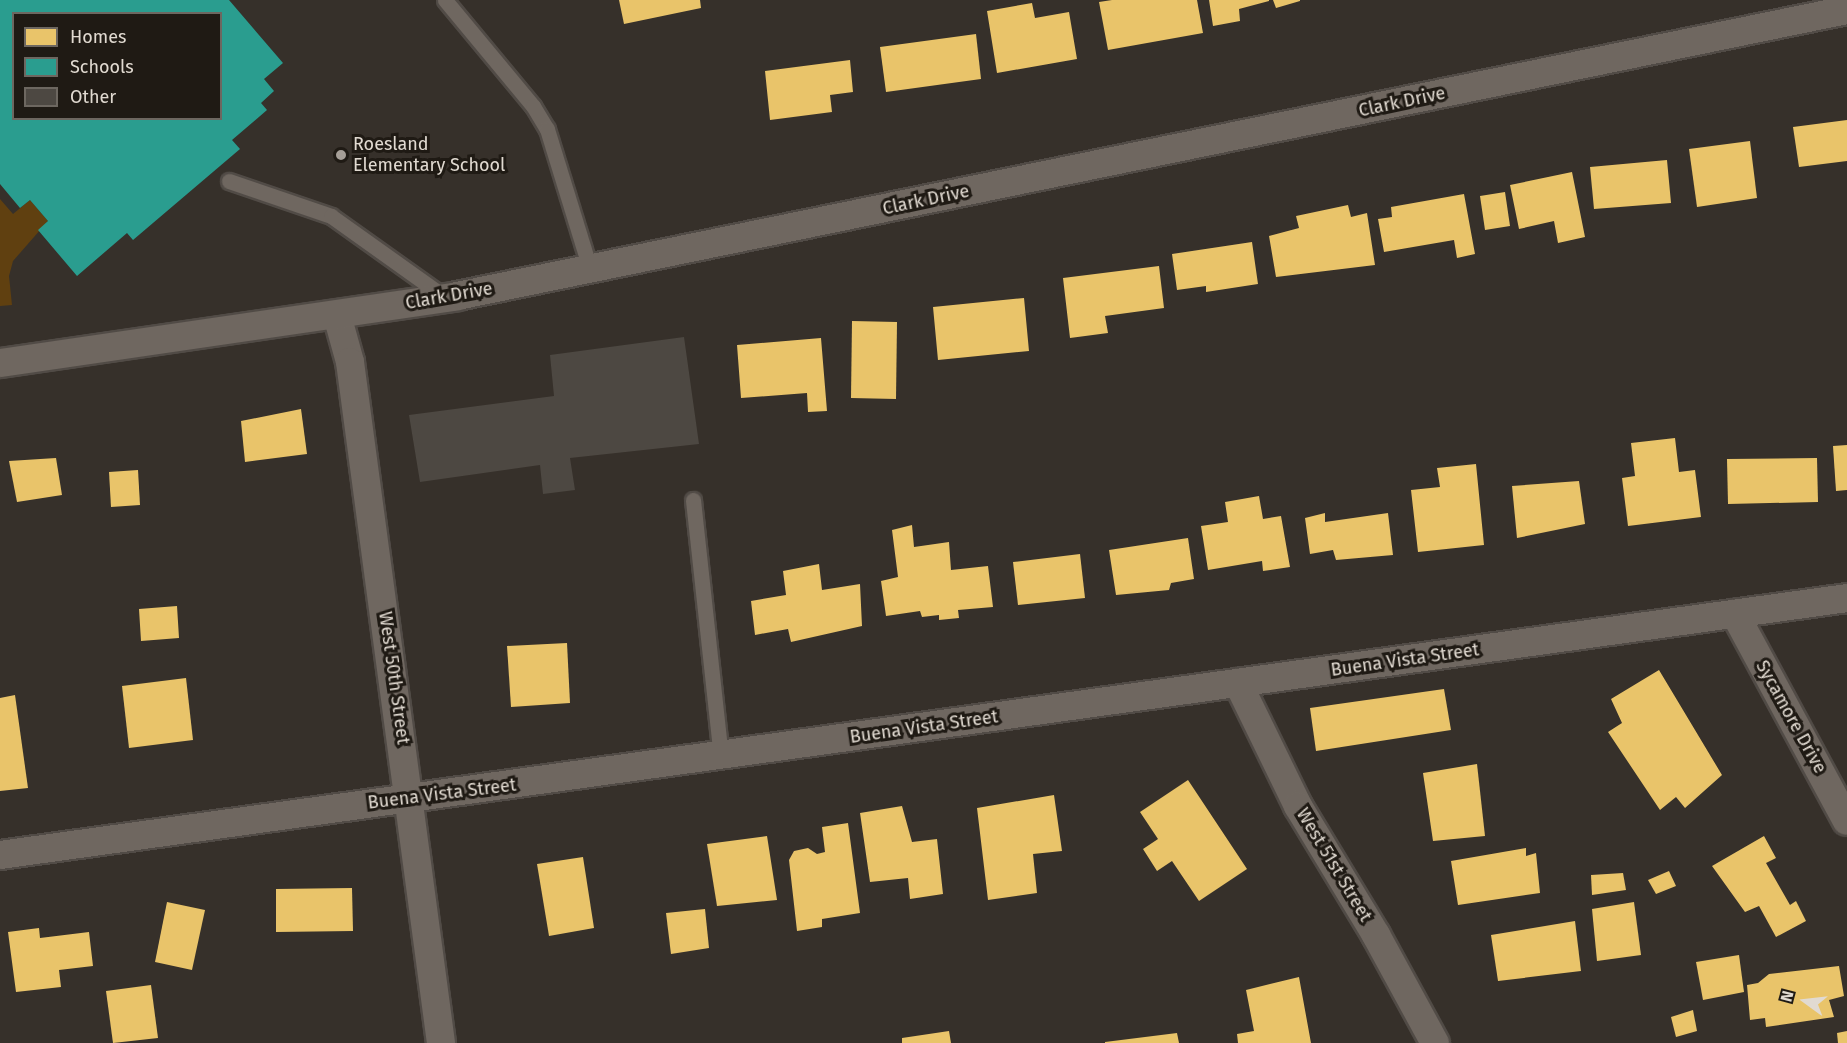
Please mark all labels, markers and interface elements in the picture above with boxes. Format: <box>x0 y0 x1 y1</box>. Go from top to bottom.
legend <box>12 12 222 120</box>
text: Homes <box>70 26 126 48</box>
text: Schools <box>70 56 134 78</box>
street label: Clark Drive <box>1357 82 1447 122</box>
text: Other <box>70 86 116 108</box>
place label: Roesland Elementary School <box>353 134 505 176</box>
marker: Roesland Elementary School <box>334 148 348 162</box>
street label: Clark Drive <box>881 180 971 220</box>
street label: Clark Drive <box>404 278 494 314</box>
street label: West 50th Street <box>374 610 414 746</box>
street label: Buena Vista Street <box>1329 639 1481 681</box>
street label: Sycamore Drive <box>1751 657 1831 777</box>
street label: Buena Vista Street <box>848 706 1000 748</box>
street label: Buena Vista Street <box>366 774 518 814</box>
street label: West 51st Street <box>1292 804 1376 926</box>
north arrow <box>1775 971 1835 1031</box>
text: N <box>1777 989 1798 1004</box>

